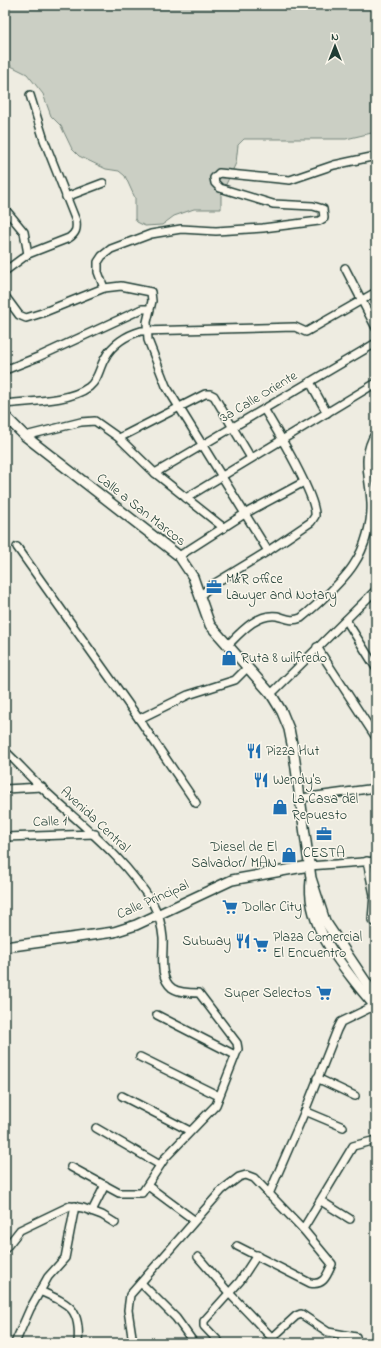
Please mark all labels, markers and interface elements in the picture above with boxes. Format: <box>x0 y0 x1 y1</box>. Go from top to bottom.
north arrow <box>315 26 355 66</box>
text: N <box>331 29 339 45</box>
street label: 3a Calle Oriente <box>216 365 302 428</box>
street label: Calle a San Marcos <box>92 468 190 552</box>
place label: M&R office Lawyer and Notary <box>226 569 337 607</box>
office icon: M&R office Lawyer and Notary <box>205 578 223 596</box>
place label: Ruta 8 wilfredo <box>241 648 327 669</box>
shop icon: Ruta 8 wilfredo <box>220 649 238 667</box>
place label: Pizza Hut <box>266 741 320 762</box>
restaurant icon: Pizza Hut <box>245 742 263 760</box>
place label: Wendy's <box>273 770 321 792</box>
restaurant icon: Wendy's <box>252 771 270 789</box>
street label: Avenida Central <box>55 782 135 858</box>
place label: La Casa del Repuesto <box>292 789 358 826</box>
shop icon: La Casa del Repuesto <box>271 798 289 816</box>
street label: Calle 1 <box>33 811 68 833</box>
office icon: CESTA <box>315 825 333 843</box>
place label: Diesel de El Salvador/ MAN <box>191 837 277 874</box>
place label: CESTA <box>303 843 345 864</box>
shop icon: Diesel de El Salvador/ MAN <box>280 846 298 864</box>
street label: Calle Principal <box>114 875 192 925</box>
place label: Dollar City <box>241 897 302 919</box>
supermarket icon: Dollar City <box>221 898 239 916</box>
place label: Plaza Comercial El Encuentro <box>273 927 362 964</box>
place label: Subway <box>182 931 231 953</box>
restaurant icon: Subway <box>234 932 252 950</box>
supermarket icon: Plaza Comercial El Encuentro <box>252 936 270 954</box>
place label: Super Selectos <box>224 983 312 1004</box>
supermarket icon: Super Selectos <box>315 984 333 1002</box>

